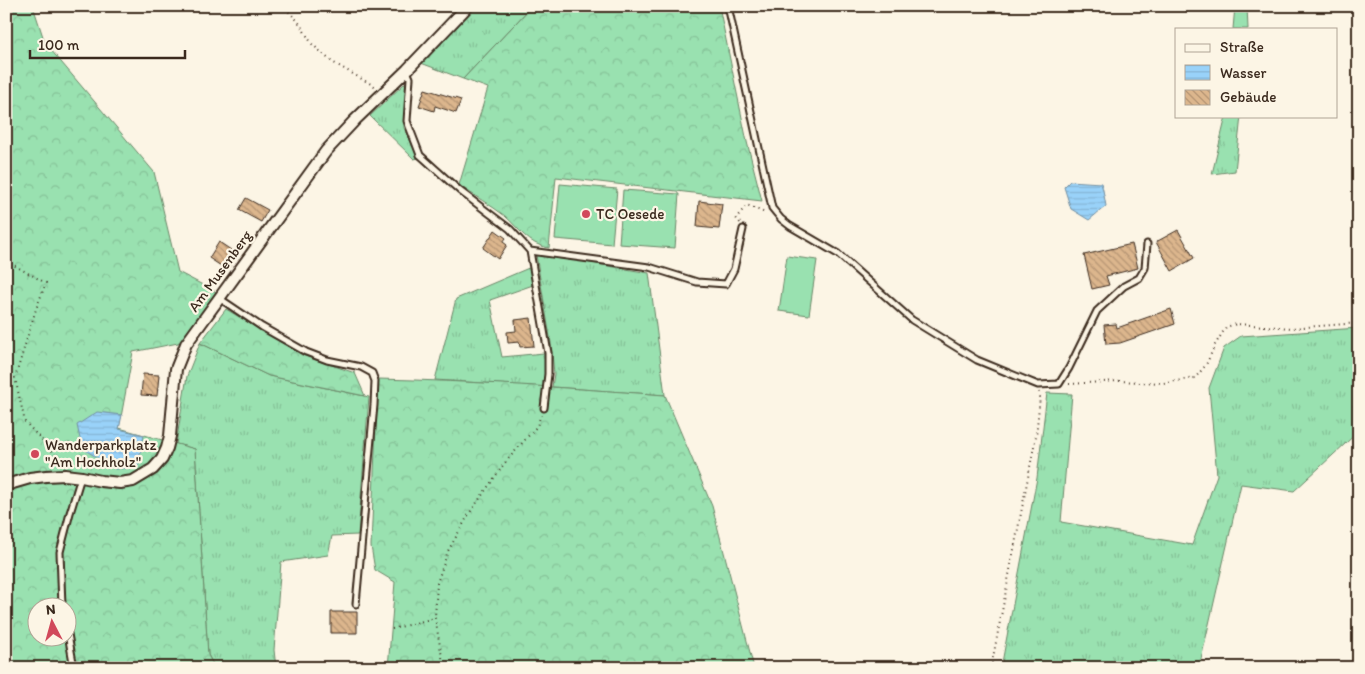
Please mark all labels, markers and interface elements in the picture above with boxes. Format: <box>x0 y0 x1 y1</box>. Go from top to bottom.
scale bar <box>30 28 185 60</box>
legend <box>1175 28 1338 118</box>
text: 100 m <box>38 36 80 54</box>
text: Straße <box>1220 38 1264 56</box>
text: Wasser <box>1220 64 1267 82</box>
text: Gebäude <box>1220 88 1277 106</box>
place label: TC Oesede <box>596 205 664 223</box>
marker: TC Oesede <box>580 208 592 220</box>
street label: Am Musenberg <box>184 226 256 315</box>
place label: Wanderparkplatz "Am Hochholz" <box>45 436 156 471</box>
marker: Wanderparkplatz "Am Hochholz" <box>29 448 41 460</box>
north arrow <box>28 596 78 646</box>
text: N <box>45 601 56 619</box>

